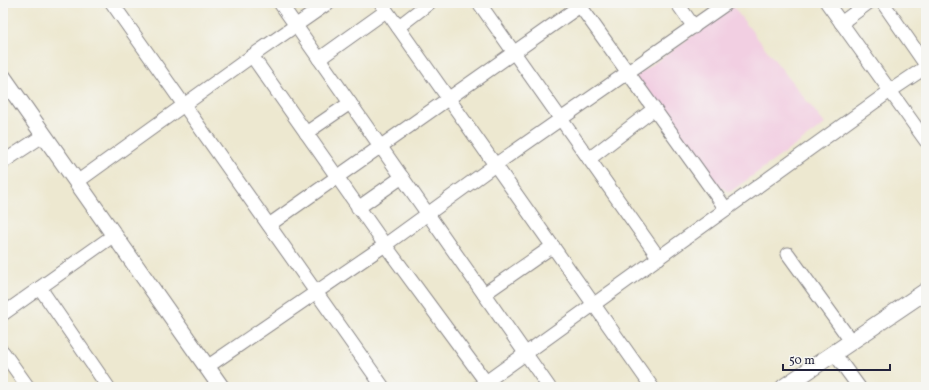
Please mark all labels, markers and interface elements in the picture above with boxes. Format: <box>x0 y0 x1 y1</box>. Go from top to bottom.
scale bar <box>783 346 890 372</box>
text: 50 m <box>789 353 815 369</box>

